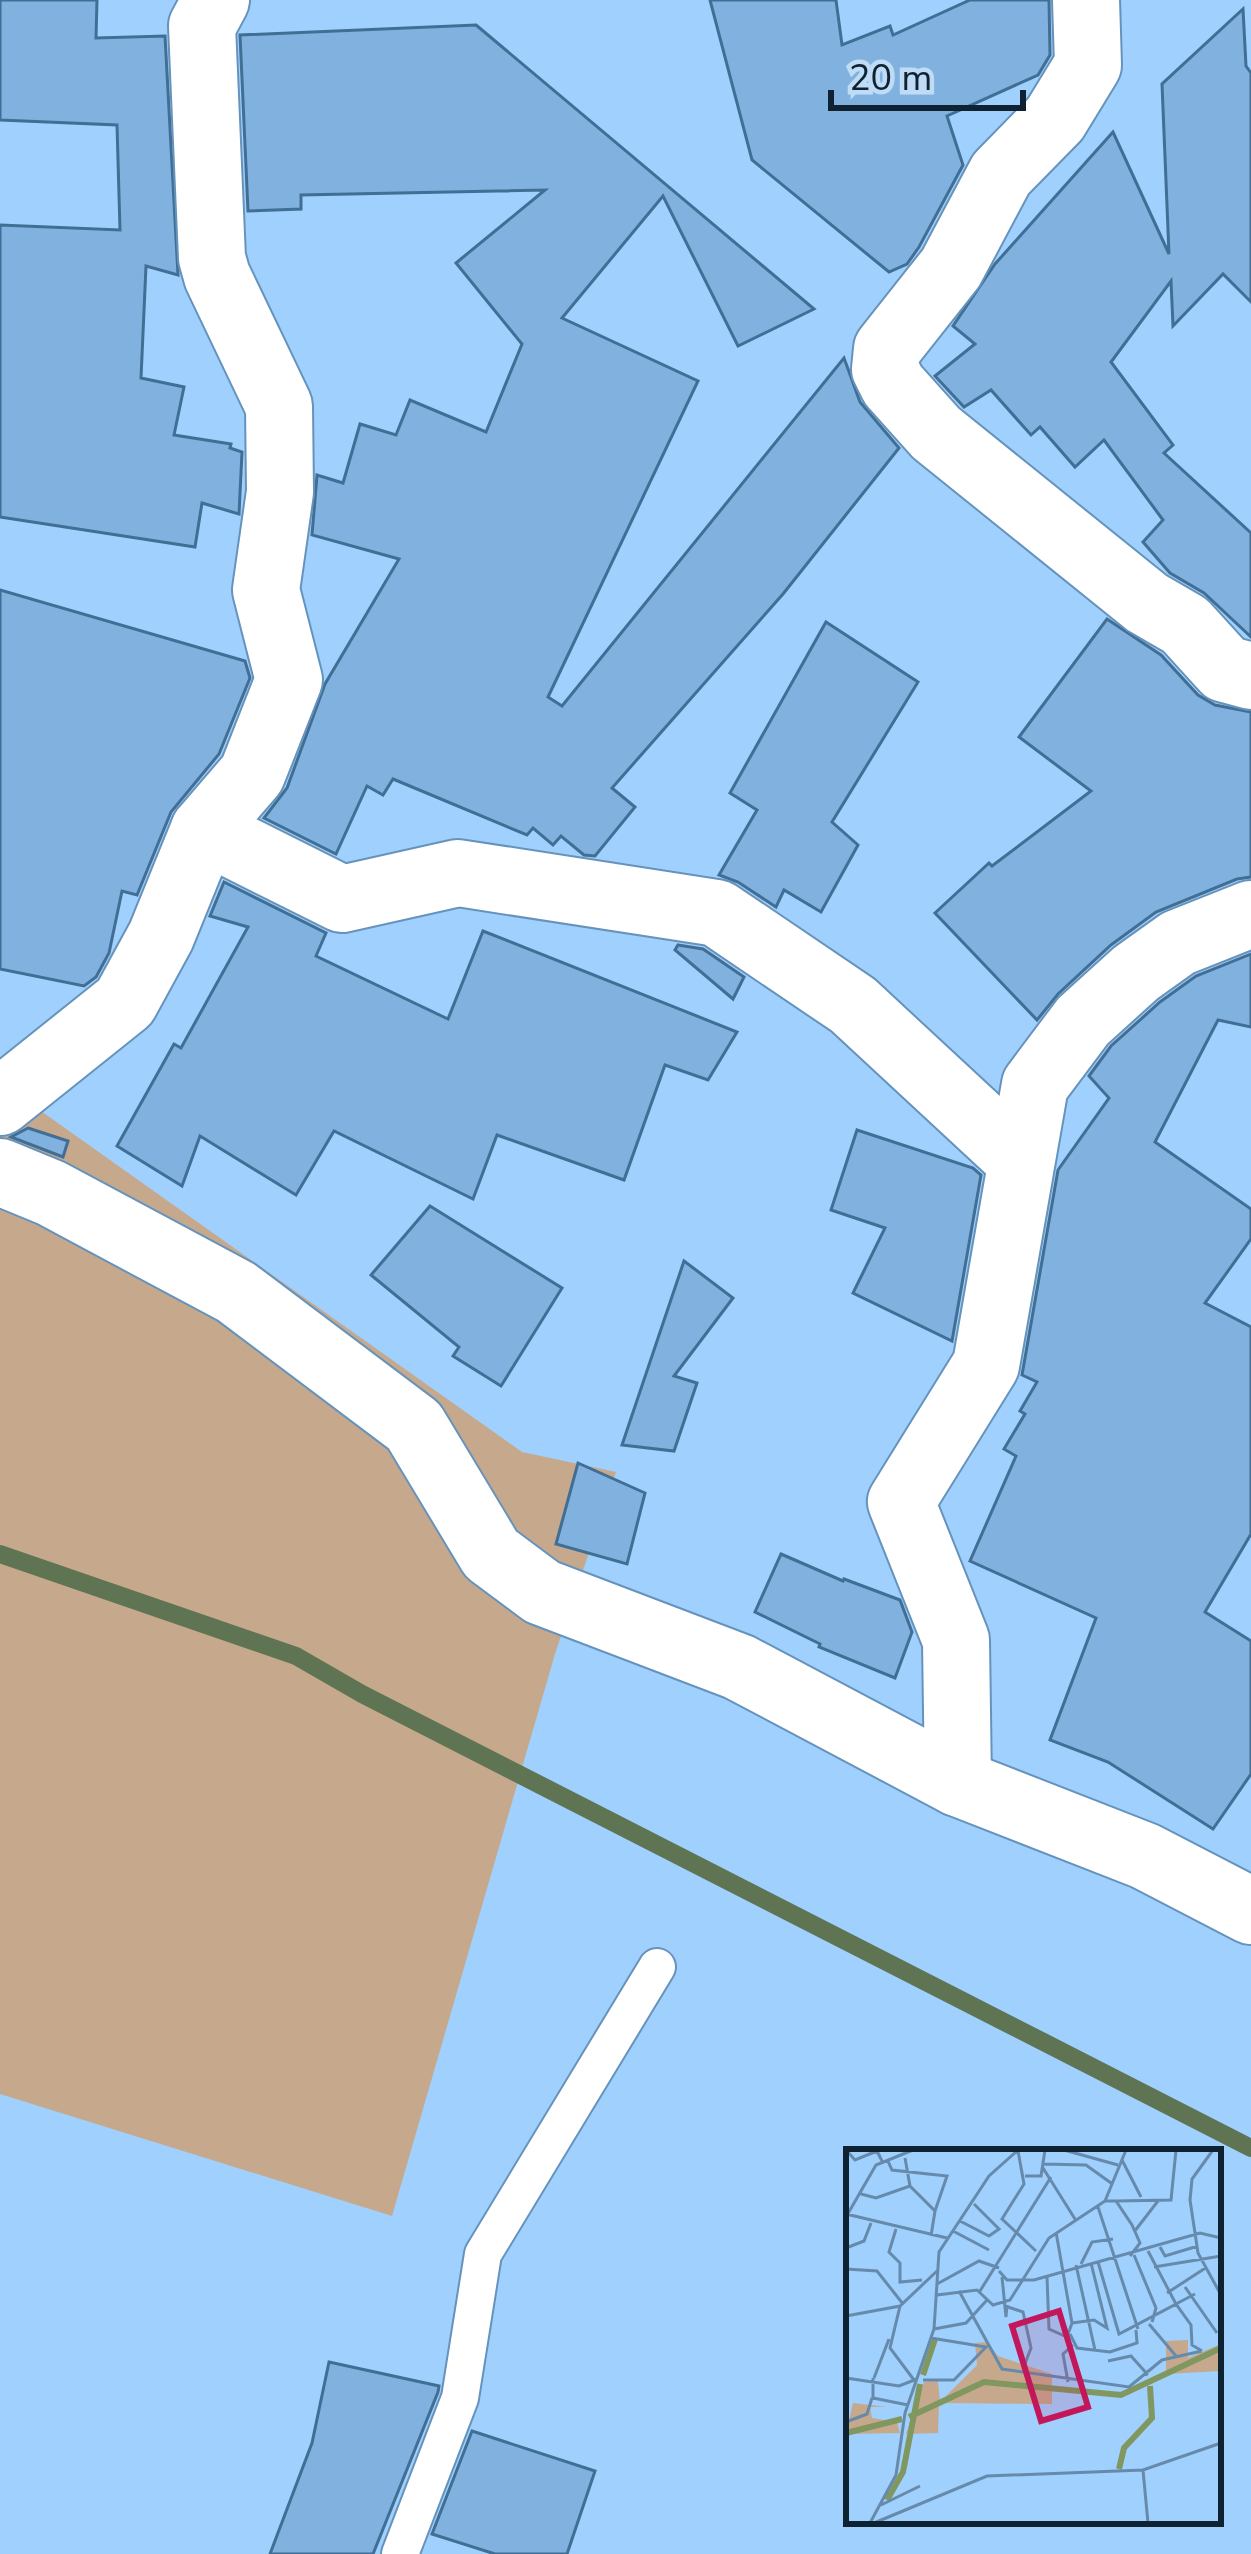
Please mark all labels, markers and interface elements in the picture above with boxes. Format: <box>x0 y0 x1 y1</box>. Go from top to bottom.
scale bar <box>831 36 1023 110</box>
text: 20 m <box>849 54 932 103</box>
inset map <box>846 2149 1221 2524</box>

